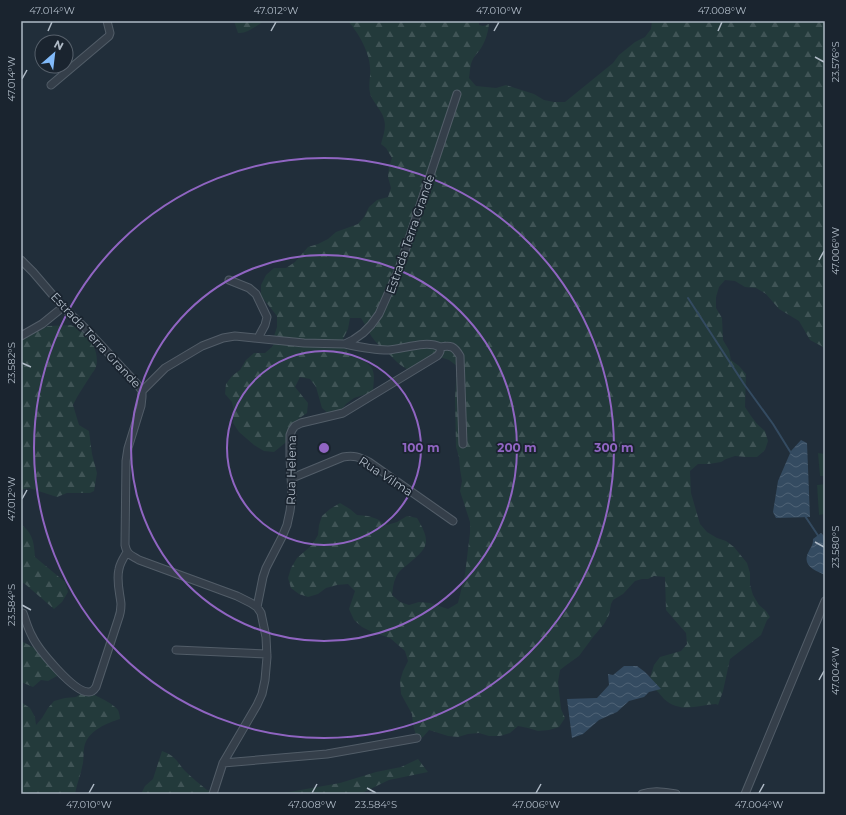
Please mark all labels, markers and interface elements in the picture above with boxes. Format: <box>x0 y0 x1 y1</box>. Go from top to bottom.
text: 47.014°W <box>29 4 75 17</box>
text: 47.012°W <box>254 4 298 17</box>
text: 47.010°W <box>476 4 522 17</box>
text: 47.008°W <box>698 4 746 17</box>
north arrow <box>34 34 74 74</box>
text: N <box>51 37 66 53</box>
text: 23.576°S <box>829 41 842 83</box>
text: 47.014°W <box>5 56 18 102</box>
street label: Estrada Terra Grande <box>383 172 437 296</box>
text: 47.006°W <box>829 227 842 275</box>
street label: Estrada Terra Grande <box>48 289 144 391</box>
text: 23.582°S <box>5 342 18 384</box>
street label: Rua Helena <box>283 435 299 505</box>
text: 100 m <box>403 440 439 455</box>
text: 200 m <box>497 440 537 455</box>
text: 300 m <box>593 440 634 455</box>
centre of rings <box>317 441 331 455</box>
street label: Rua Vilma <box>356 453 416 499</box>
text: 47.012°W <box>5 477 18 521</box>
text: 23.580°S <box>829 526 842 568</box>
text: 23.584°S <box>5 584 18 626</box>
text: 47.004°W <box>829 647 842 695</box>
text: 47.010°W <box>66 798 112 811</box>
text: 47.008°W <box>288 798 336 811</box>
text: 23.584°S <box>355 798 397 811</box>
text: 47.006°W <box>512 798 560 811</box>
text: 47.004°W <box>735 798 783 811</box>

